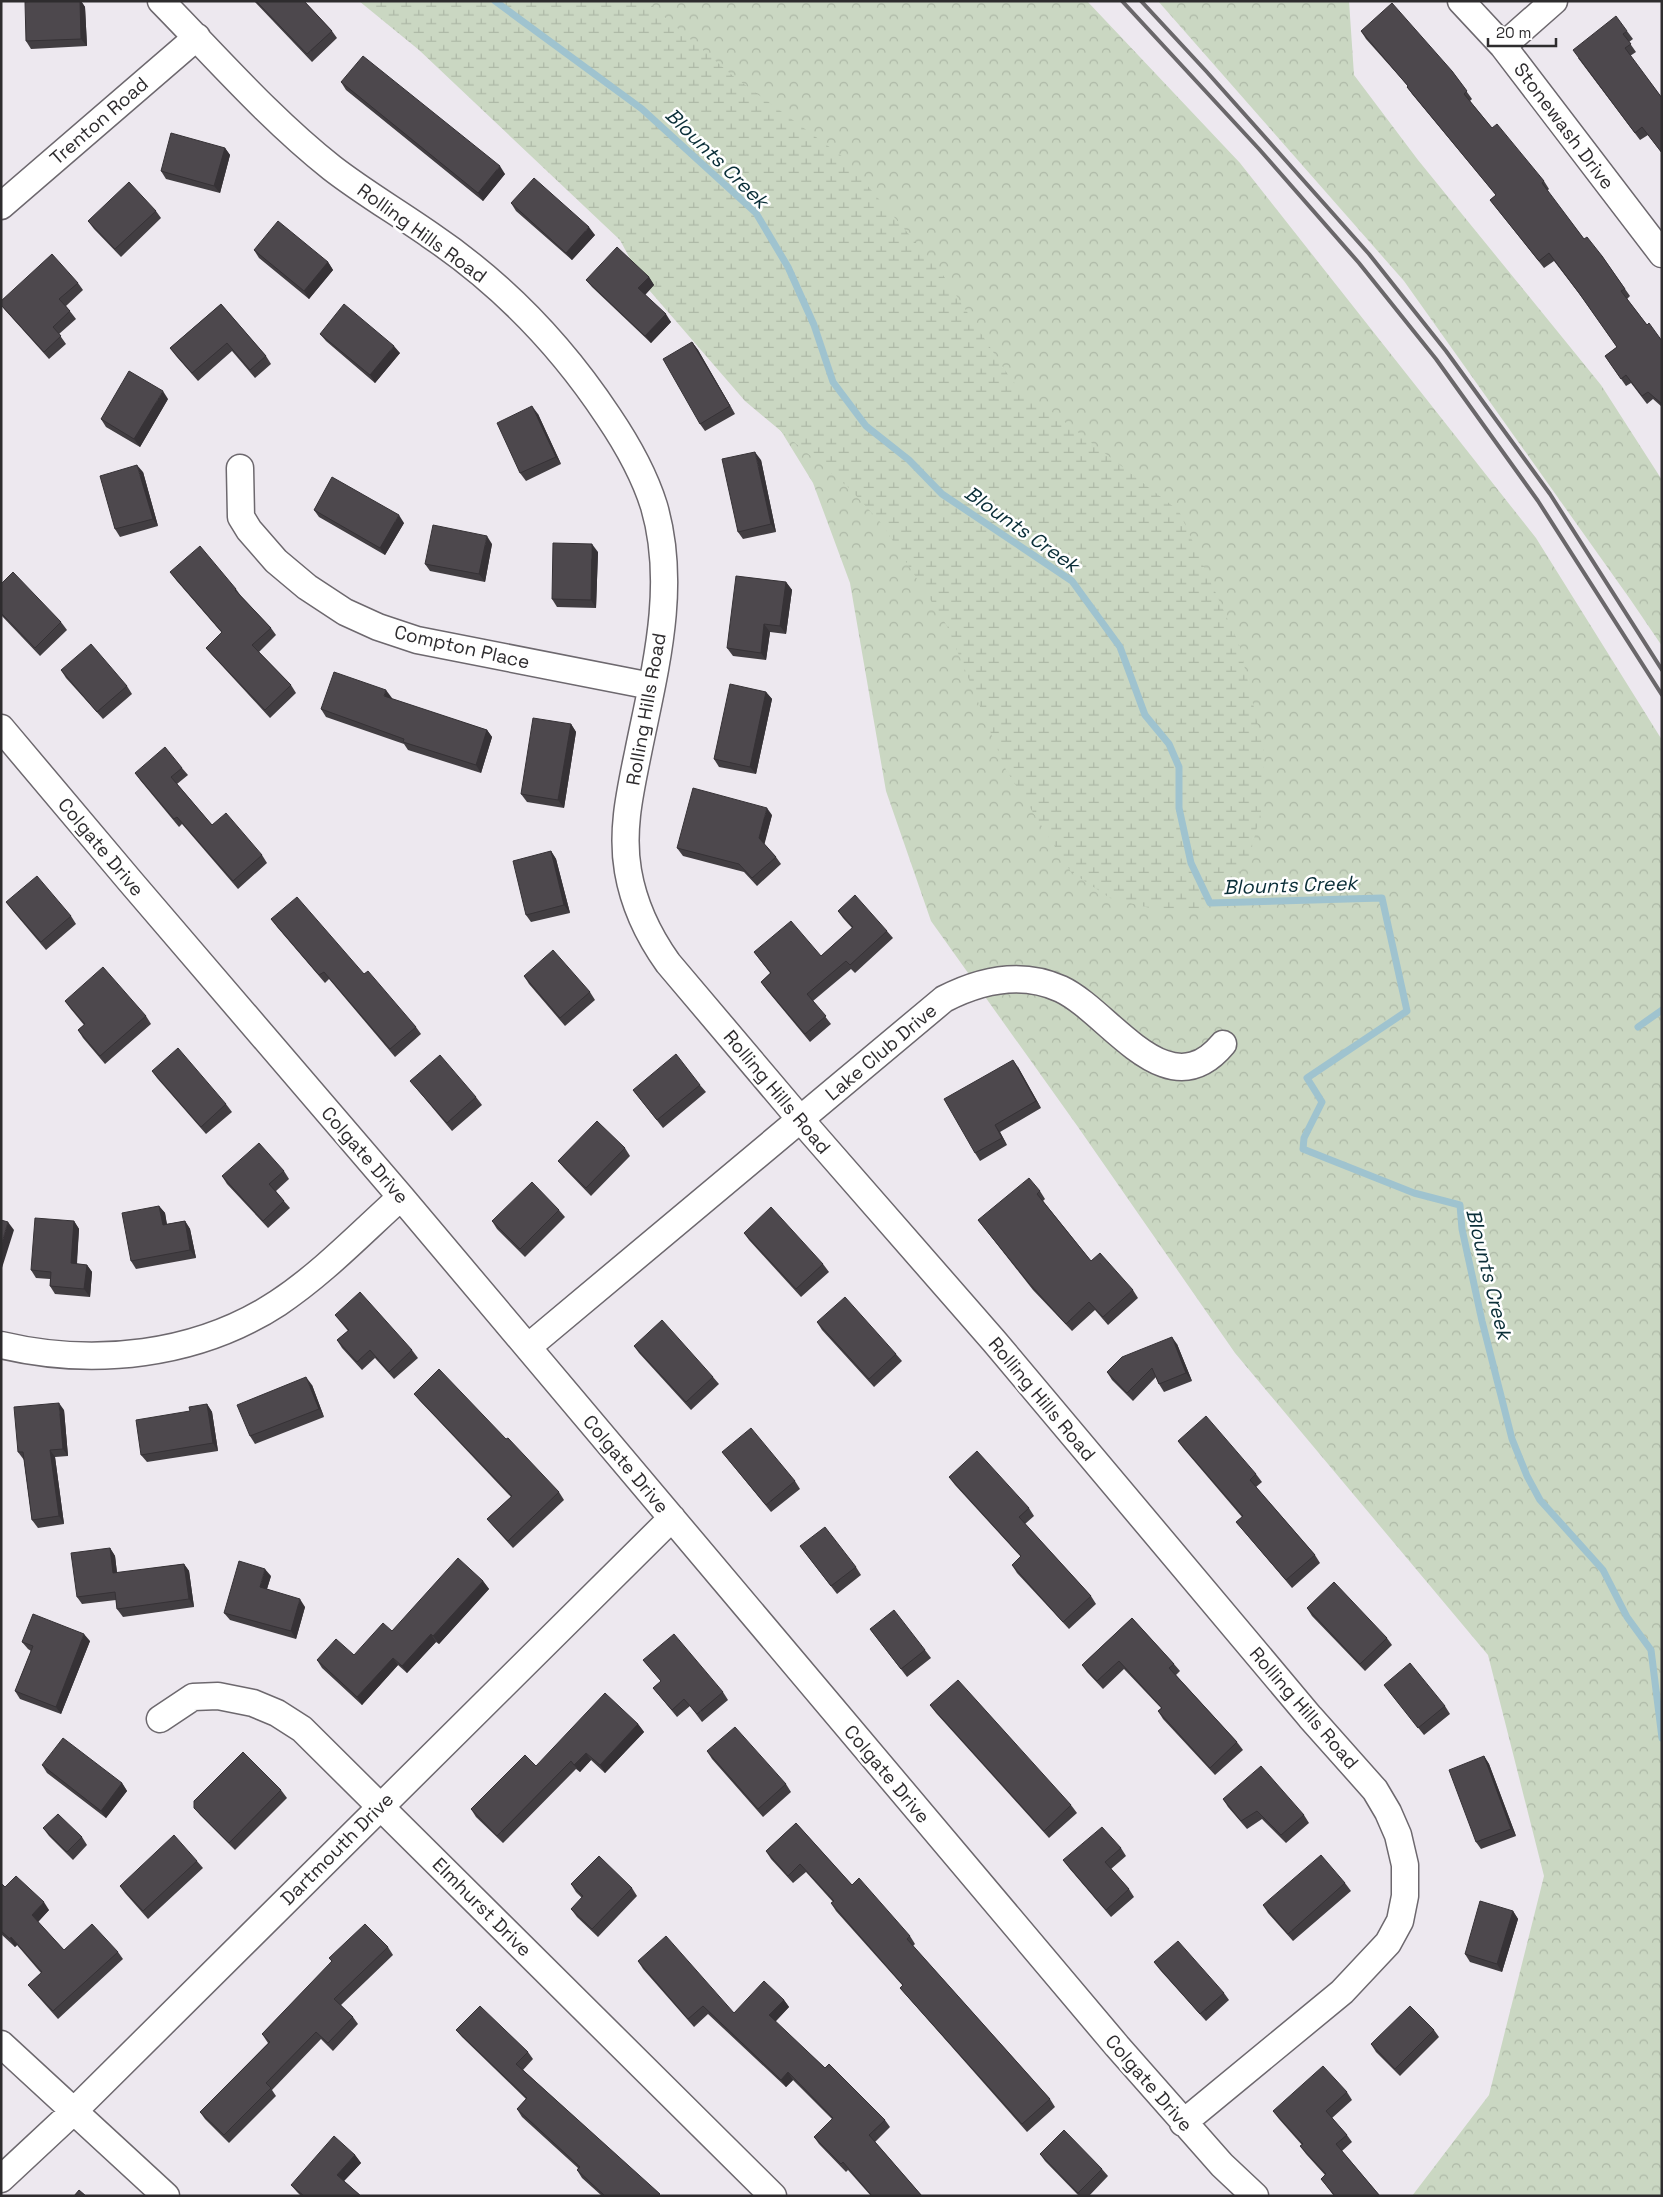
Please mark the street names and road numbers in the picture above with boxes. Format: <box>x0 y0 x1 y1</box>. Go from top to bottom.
street label: Stonewash Drive <box>1508 58 1620 194</box>
street label: Trenton Road <box>45 71 153 171</box>
street label: Rolling Hills Road <box>352 178 492 288</box>
street label: Compton Place <box>392 619 532 675</box>
street label: Rolling Hills Road <box>620 631 672 787</box>
street label: Colgate Drive <box>52 793 150 901</box>
street label: Lake Club Drive <box>820 998 942 1106</box>
street label: Rolling Hills Road <box>718 1025 836 1159</box>
street label: Colgate Drive <box>316 1101 414 1209</box>
street label: Rolling Hills Road <box>983 1332 1101 1466</box>
street label: Colgate Drive <box>577 1410 675 1518</box>
street label: Rolling Hills Road <box>1244 1642 1364 1774</box>
street label: Colgate Drive <box>838 1720 936 1828</box>
street label: Dartmouth Drive <box>275 1787 399 1911</box>
street label: Elmhurst Drive <box>427 1852 537 1962</box>
street label: Colgate Drive <box>1100 2029 1198 2137</box>

